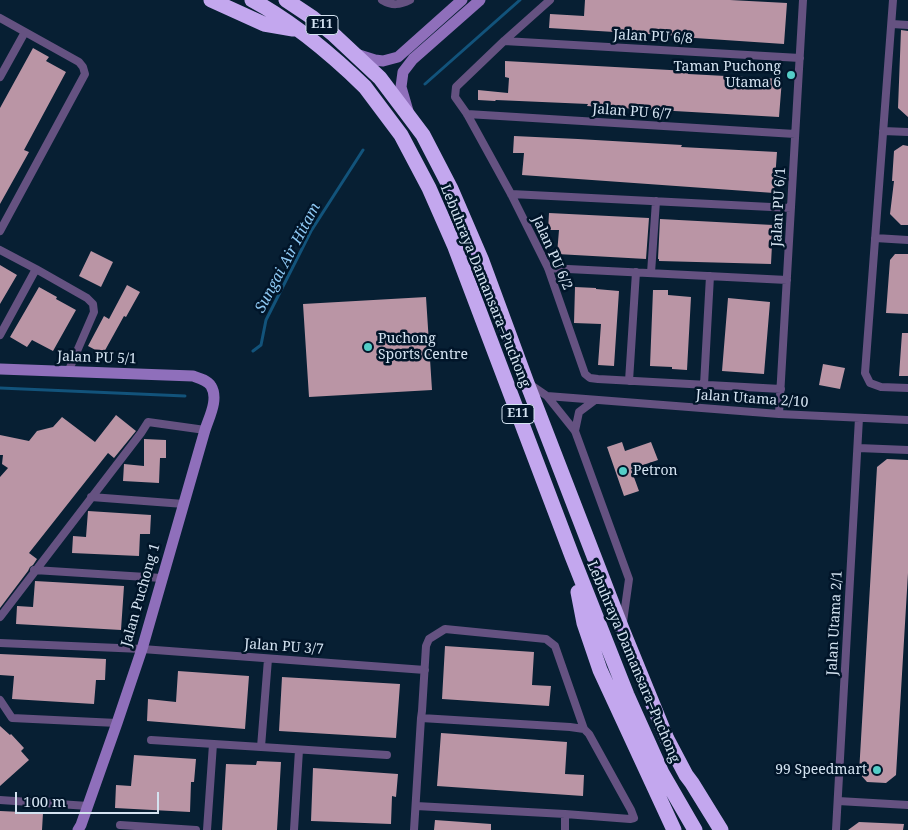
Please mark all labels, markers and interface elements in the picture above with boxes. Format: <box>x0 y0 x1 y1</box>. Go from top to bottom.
road number: E11 <box>306 16 338 34</box>
street label: Jalan PU 6/8 <box>613 27 693 47</box>
place label: Taman Puchong Utama 6 <box>673 59 781 92</box>
marker: Taman Puchong Utama 6 <box>785 69 797 81</box>
street label: Jalan PU 6/7 <box>592 101 672 123</box>
street label: Jalan PU 6/1 <box>769 167 789 247</box>
street label: Lebuhraya Damansara–Puchong <box>437 182 533 390</box>
water label: Sungai Air Hitam <box>251 200 325 316</box>
street label: Jalan PU 6/2 <box>528 213 576 293</box>
place label: Puchong Sports Centre <box>378 331 468 364</box>
marker: Puchong Sports Centre <box>362 341 374 353</box>
street label: Jalan PU 5/1 <box>57 348 137 368</box>
street label: Jalan Utama 2/10 <box>695 387 809 411</box>
road number: E11 <box>502 404 534 424</box>
place label: Petron <box>633 463 678 479</box>
marker: Petron <box>617 465 629 477</box>
street label: Jalan Puchong 1 <box>118 541 164 649</box>
street label: Lebuhraya Damansara–Puchong <box>583 559 683 765</box>
street label: Jalan Utama 2/1 <box>824 570 846 676</box>
street label: Jalan PU 3/7 <box>244 636 324 658</box>
place label: 99 Speedmart <box>775 762 867 778</box>
marker: 99 Speedmart <box>871 764 883 776</box>
scale bar <box>18 782 161 814</box>
text: 100 m <box>23 791 66 811</box>

